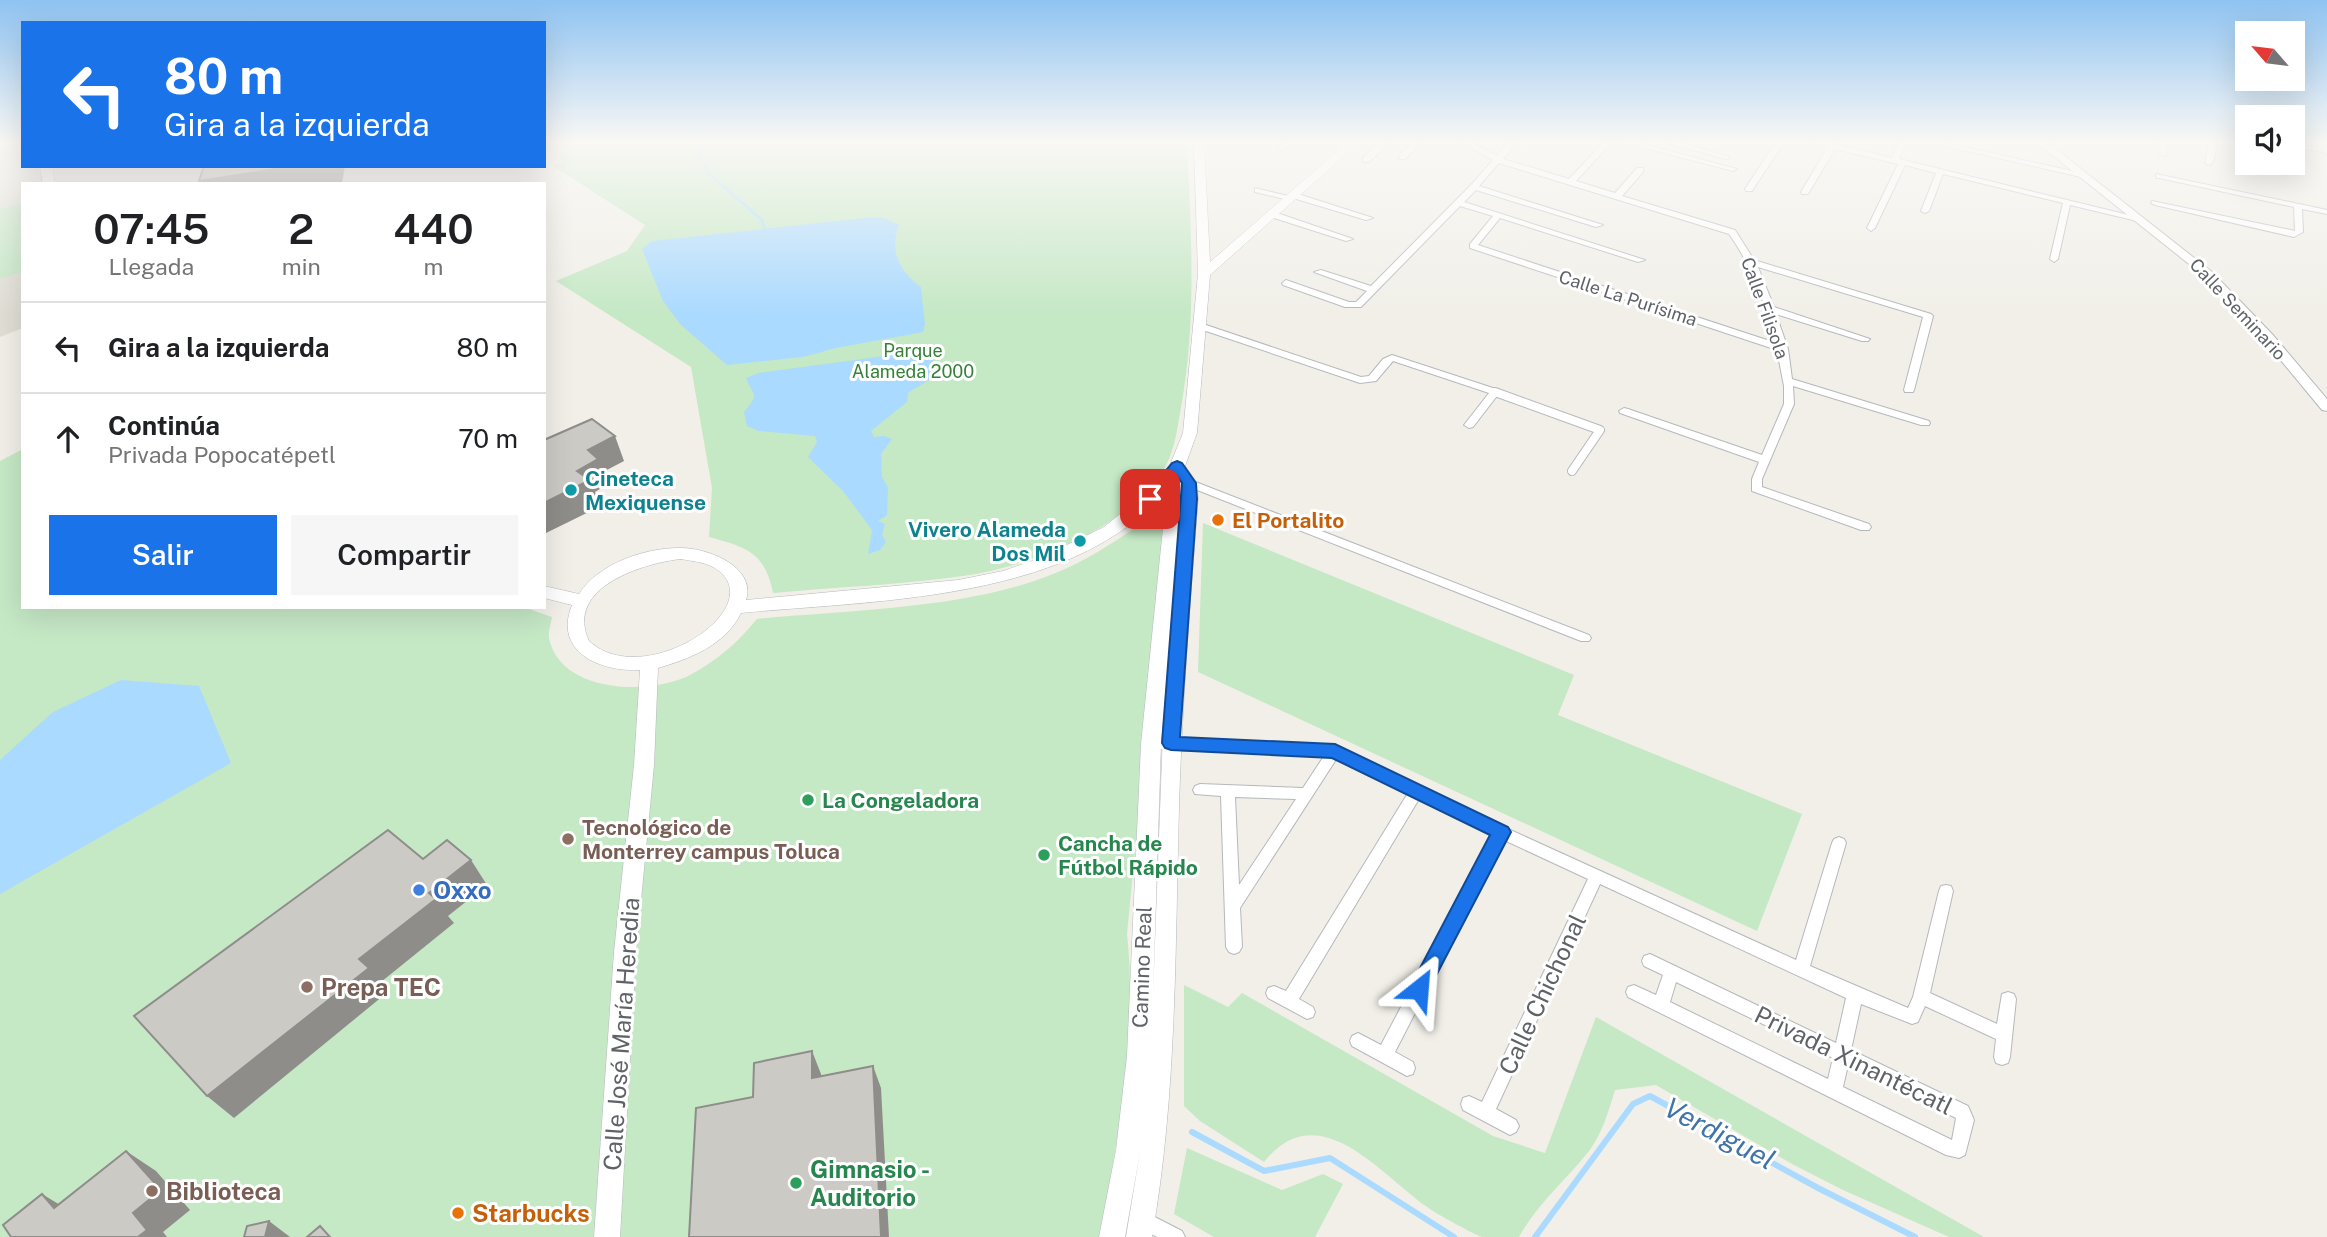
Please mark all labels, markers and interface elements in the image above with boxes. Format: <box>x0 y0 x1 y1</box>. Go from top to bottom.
north arrow <box>2235 21 2305 91</box>
map controls <box>2235 21 2305 175</box>
text: 80 m <box>164 47 283 105</box>
icon: left <box>49 49 140 140</box>
button: sound <box>2235 105 2305 175</box>
text: Gira a la izquierda <box>164 106 430 143</box>
text: 07:45 <box>93 204 209 253</box>
text: 2 <box>288 204 314 253</box>
text: 440 <box>393 204 474 253</box>
text: Llegada <box>109 253 194 280</box>
text: min <box>282 253 321 280</box>
text: m <box>423 253 443 280</box>
street label: Calle Filisola <box>1737 254 1793 362</box>
street label: Calle Seminario <box>2186 254 2290 364</box>
street label: Calle La Purísima <box>1556 266 1700 330</box>
icon: left <box>49 329 87 367</box>
text: Gira a la izquierda <box>108 332 330 363</box>
text: 80 m <box>457 332 518 363</box>
park label: Parque Alameda 2000 <box>852 340 974 382</box>
text: Continúa <box>108 410 220 441</box>
icon: ahead <box>49 420 87 458</box>
text: 70 m <box>458 423 518 454</box>
text: Privada Popocatépetl <box>108 441 336 468</box>
place label: Cineteca Mexiquense <box>585 466 706 515</box>
pin <box>1120 469 1180 529</box>
icon: arrive <box>1131 480 1169 518</box>
marker: Cineteca Mexiquense <box>563 482 579 498</box>
place label: El Portalito <box>1232 508 1344 533</box>
marker: El Portalito <box>1210 512 1226 528</box>
button: Salir <box>49 515 277 595</box>
button: Compartir <box>291 515 518 595</box>
place label: Vivero Alameda Dos Mil <box>908 517 1066 566</box>
marker: Vivero Alameda Dos Mil <box>1072 533 1088 549</box>
place label: La Congeladora <box>822 788 979 813</box>
marker: La Congeladora <box>800 792 816 808</box>
place label: Tecnológico de Monterrey campus Toluca <box>582 815 840 864</box>
marker: Tecnológico de Monterrey campus Toluca <box>560 831 576 847</box>
place label: Cancha de Fútbol Rápido <box>1058 831 1198 880</box>
marker: Cancha de Fútbol Rápido <box>1036 847 1052 863</box>
place label: Oxxo <box>433 876 492 904</box>
marker: Oxxo <box>411 882 427 898</box>
street label: Calle José María Heredia <box>597 896 645 1172</box>
street label: Camino Real <box>1127 906 1157 1028</box>
street label: Calle Chichonal <box>1493 909 1591 1079</box>
position arrow <box>1382 952 1456 1026</box>
place label: Prepa TEC <box>321 973 441 1001</box>
marker: Prepa TEC <box>299 979 315 995</box>
street label: Privada Xinantécatl <box>1750 1000 1958 1120</box>
water label: Verdiguel <box>1659 1090 1781 1176</box>
place label: Gimnasio - Auditorio <box>810 1155 930 1211</box>
marker: Gimnasio - Auditorio <box>788 1175 804 1191</box>
place label: Biblioteca <box>166 1177 281 1205</box>
marker: Biblioteca <box>144 1183 160 1199</box>
place label: Starbucks <box>472 1199 590 1227</box>
marker: Starbucks <box>450 1205 466 1221</box>

